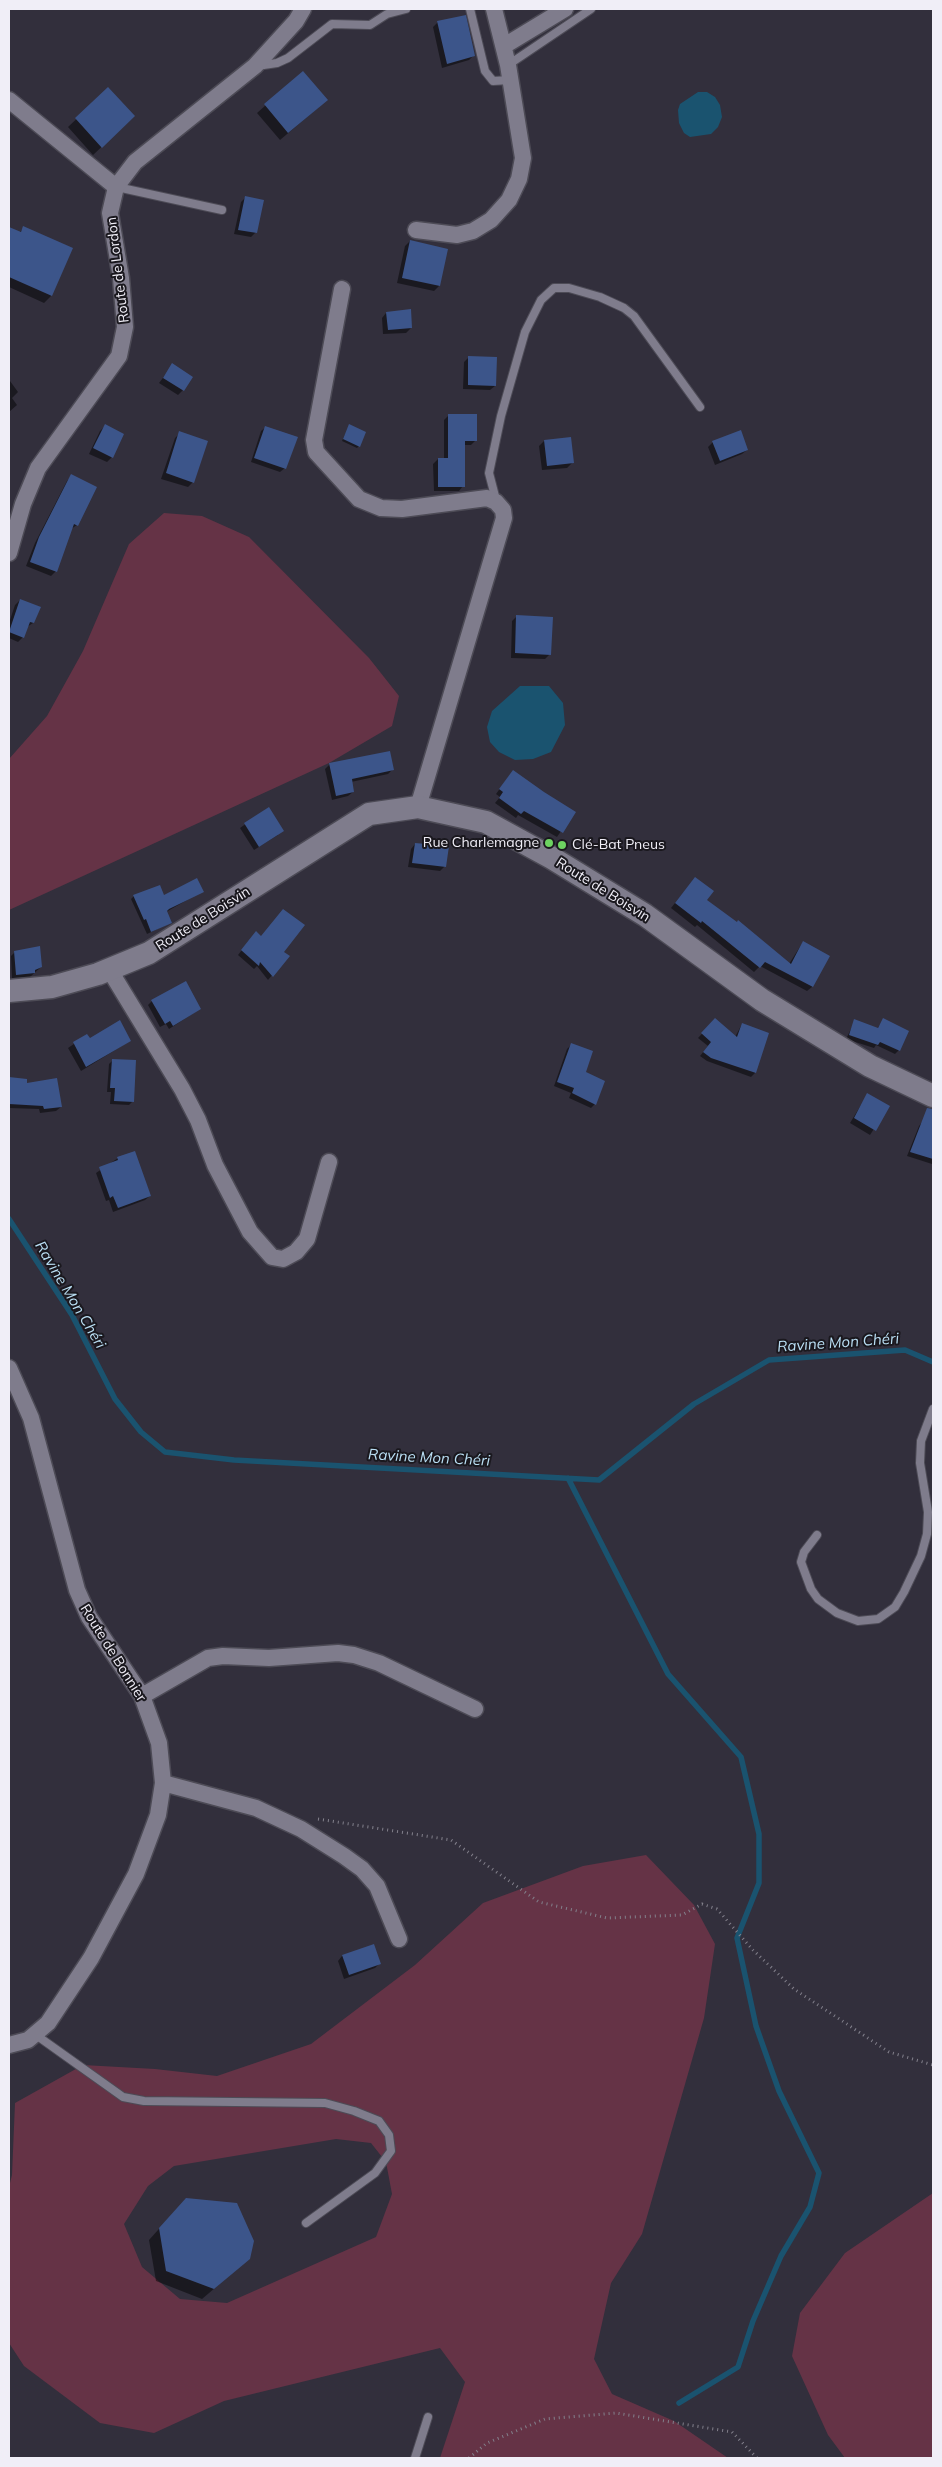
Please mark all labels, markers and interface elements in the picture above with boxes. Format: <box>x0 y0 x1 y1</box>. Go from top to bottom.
street label: Route de Lordon <box>103 216 133 324</box>
place label: Rue Charlemagne <box>423 835 539 851</box>
marker: Rue Charlemagne <box>543 837 555 849</box>
place label: Clé-Bat Pneus <box>572 837 665 853</box>
marker: Clé-Bat Pneus <box>556 839 568 851</box>
street label: Route de Boisvin <box>553 854 653 926</box>
street label: Route de Boisvin <box>153 883 253 955</box>
water label: Ravine Mon Chéri <box>31 1238 109 1352</box>
water label: Ravine Mon Chéri <box>776 1330 900 1356</box>
water label: Ravine Mon Chéri <box>368 1446 490 1470</box>
street label: Route de Bonnier <box>76 1601 150 1705</box>

